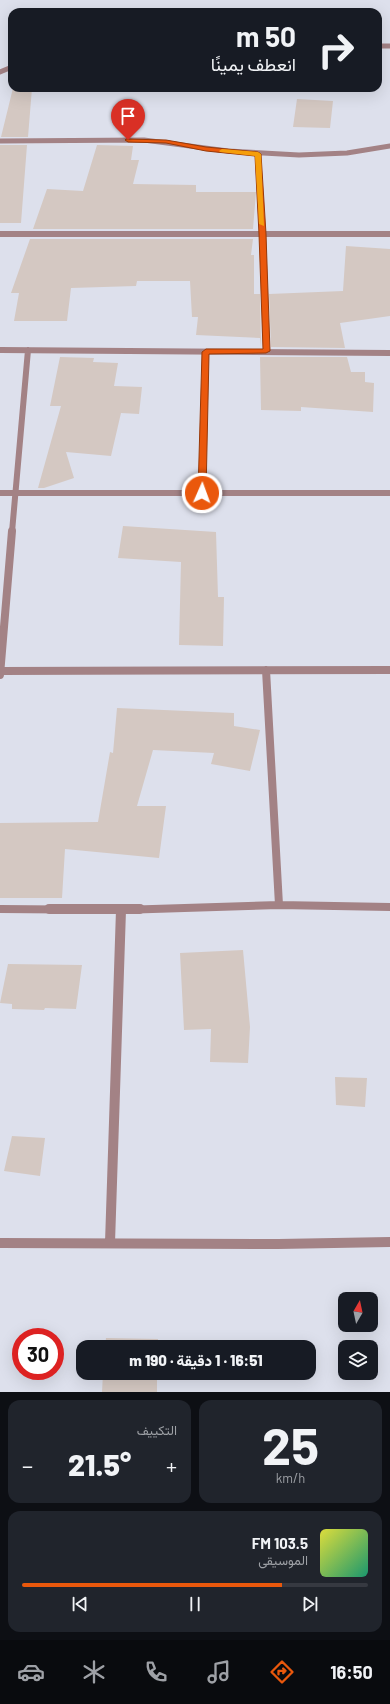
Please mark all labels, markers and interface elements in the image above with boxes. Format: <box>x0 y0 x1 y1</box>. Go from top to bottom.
text: 50 m <box>236 19 296 53</box>
icon: right <box>310 24 362 76</box>
text: انعطف يمينًا <box>211 53 296 75</box>
pin <box>111 99 145 140</box>
icon: arrive <box>117 105 139 127</box>
position arrow <box>181 472 223 514</box>
north arrow <box>338 1292 378 1332</box>
map controls <box>338 1292 378 1380</box>
speed limit sign: 30 <box>12 1328 64 1380</box>
button: layers <box>338 1340 378 1380</box>
text: 16:51 · 1 دقيقة · 190 m <box>129 1351 263 1369</box>
text: 25 <box>262 1413 319 1475</box>
text: التكييف <box>137 1422 177 1438</box>
text: 21.5° <box>68 1446 131 1482</box>
text: − <box>22 1452 33 1478</box>
text: + <box>166 1452 177 1478</box>
text: km/h <box>276 1470 305 1486</box>
text: 103.5 FM <box>252 1534 308 1552</box>
text: الموسيقى <box>258 1552 308 1568</box>
icon: previous <box>69 1593 91 1615</box>
icon: pause <box>184 1593 206 1615</box>
icon: next <box>299 1593 321 1615</box>
icon: car <box>17 1658 45 1686</box>
icon: climate <box>80 1658 108 1686</box>
icon: phone <box>142 1658 170 1686</box>
icon: music <box>205 1658 233 1686</box>
icon: directions <box>268 1658 296 1686</box>
text: 16:50 <box>330 1661 373 1683</box>

